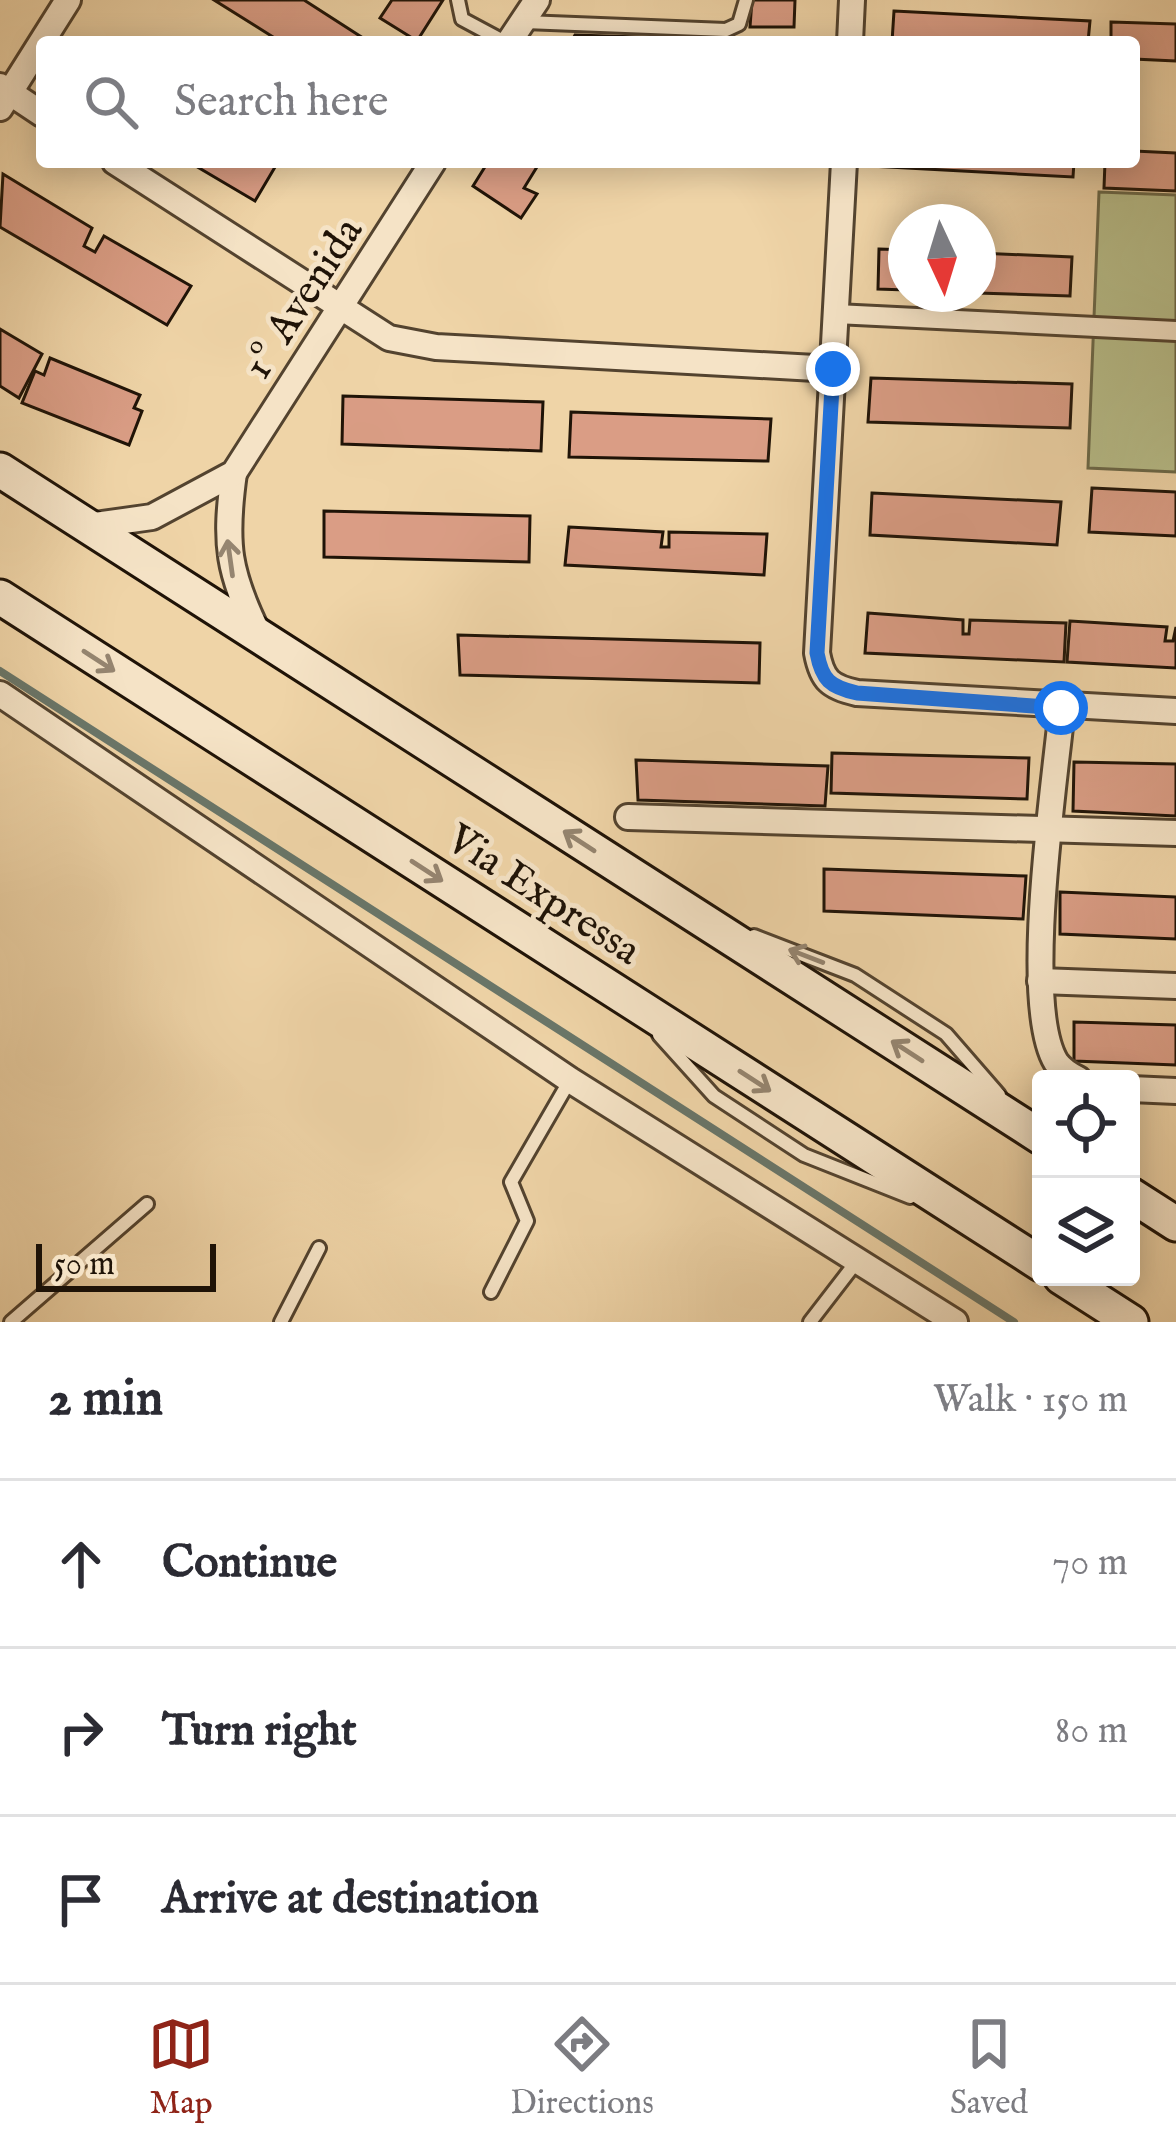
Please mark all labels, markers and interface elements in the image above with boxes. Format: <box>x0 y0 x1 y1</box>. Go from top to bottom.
search box <box>36 36 1140 168</box>
icon: search <box>78 69 144 135</box>
text: Search here <box>174 74 388 131</box>
north arrow <box>888 204 996 312</box>
street label: 1º Avenida <box>232 207 376 390</box>
route end <box>806 342 860 396</box>
one-way arrow <box>218 539 241 578</box>
one-way arrow <box>81 648 115 673</box>
route start <box>1034 681 1088 735</box>
street label: Via Expressa <box>435 813 651 979</box>
one-way arrow <box>562 829 596 853</box>
one-way arrow <box>409 859 443 883</box>
one-way arrow <box>788 944 825 965</box>
one-way arrow <box>891 1039 925 1064</box>
one-way arrow <box>738 1069 772 1094</box>
map controls <box>1032 1070 1140 1286</box>
button: locate <box>1032 1070 1140 1178</box>
button: layers <box>1032 1178 1140 1286</box>
scale bar <box>36 1238 216 1291</box>
text: 50 m <box>54 1244 115 1286</box>
text: 2 min <box>48 1368 163 1433</box>
text: Walk · 150 m <box>933 1376 1128 1425</box>
icon: ahead <box>48 1531 114 1597</box>
text: Continue <box>162 1535 337 1592</box>
text: 70 m <box>1052 1539 1128 1588</box>
icon: right <box>48 1699 114 1765</box>
text: Turn right <box>162 1703 357 1760</box>
text: 80 m <box>1055 1707 1128 1756</box>
icon: arrive <box>48 1867 114 1933</box>
text: Arrive at destination <box>162 1871 539 1928</box>
tab: Map <box>148 2011 214 2125</box>
tab: Directions <box>510 2011 654 2125</box>
tab: Saved <box>950 2011 1028 2125</box>

